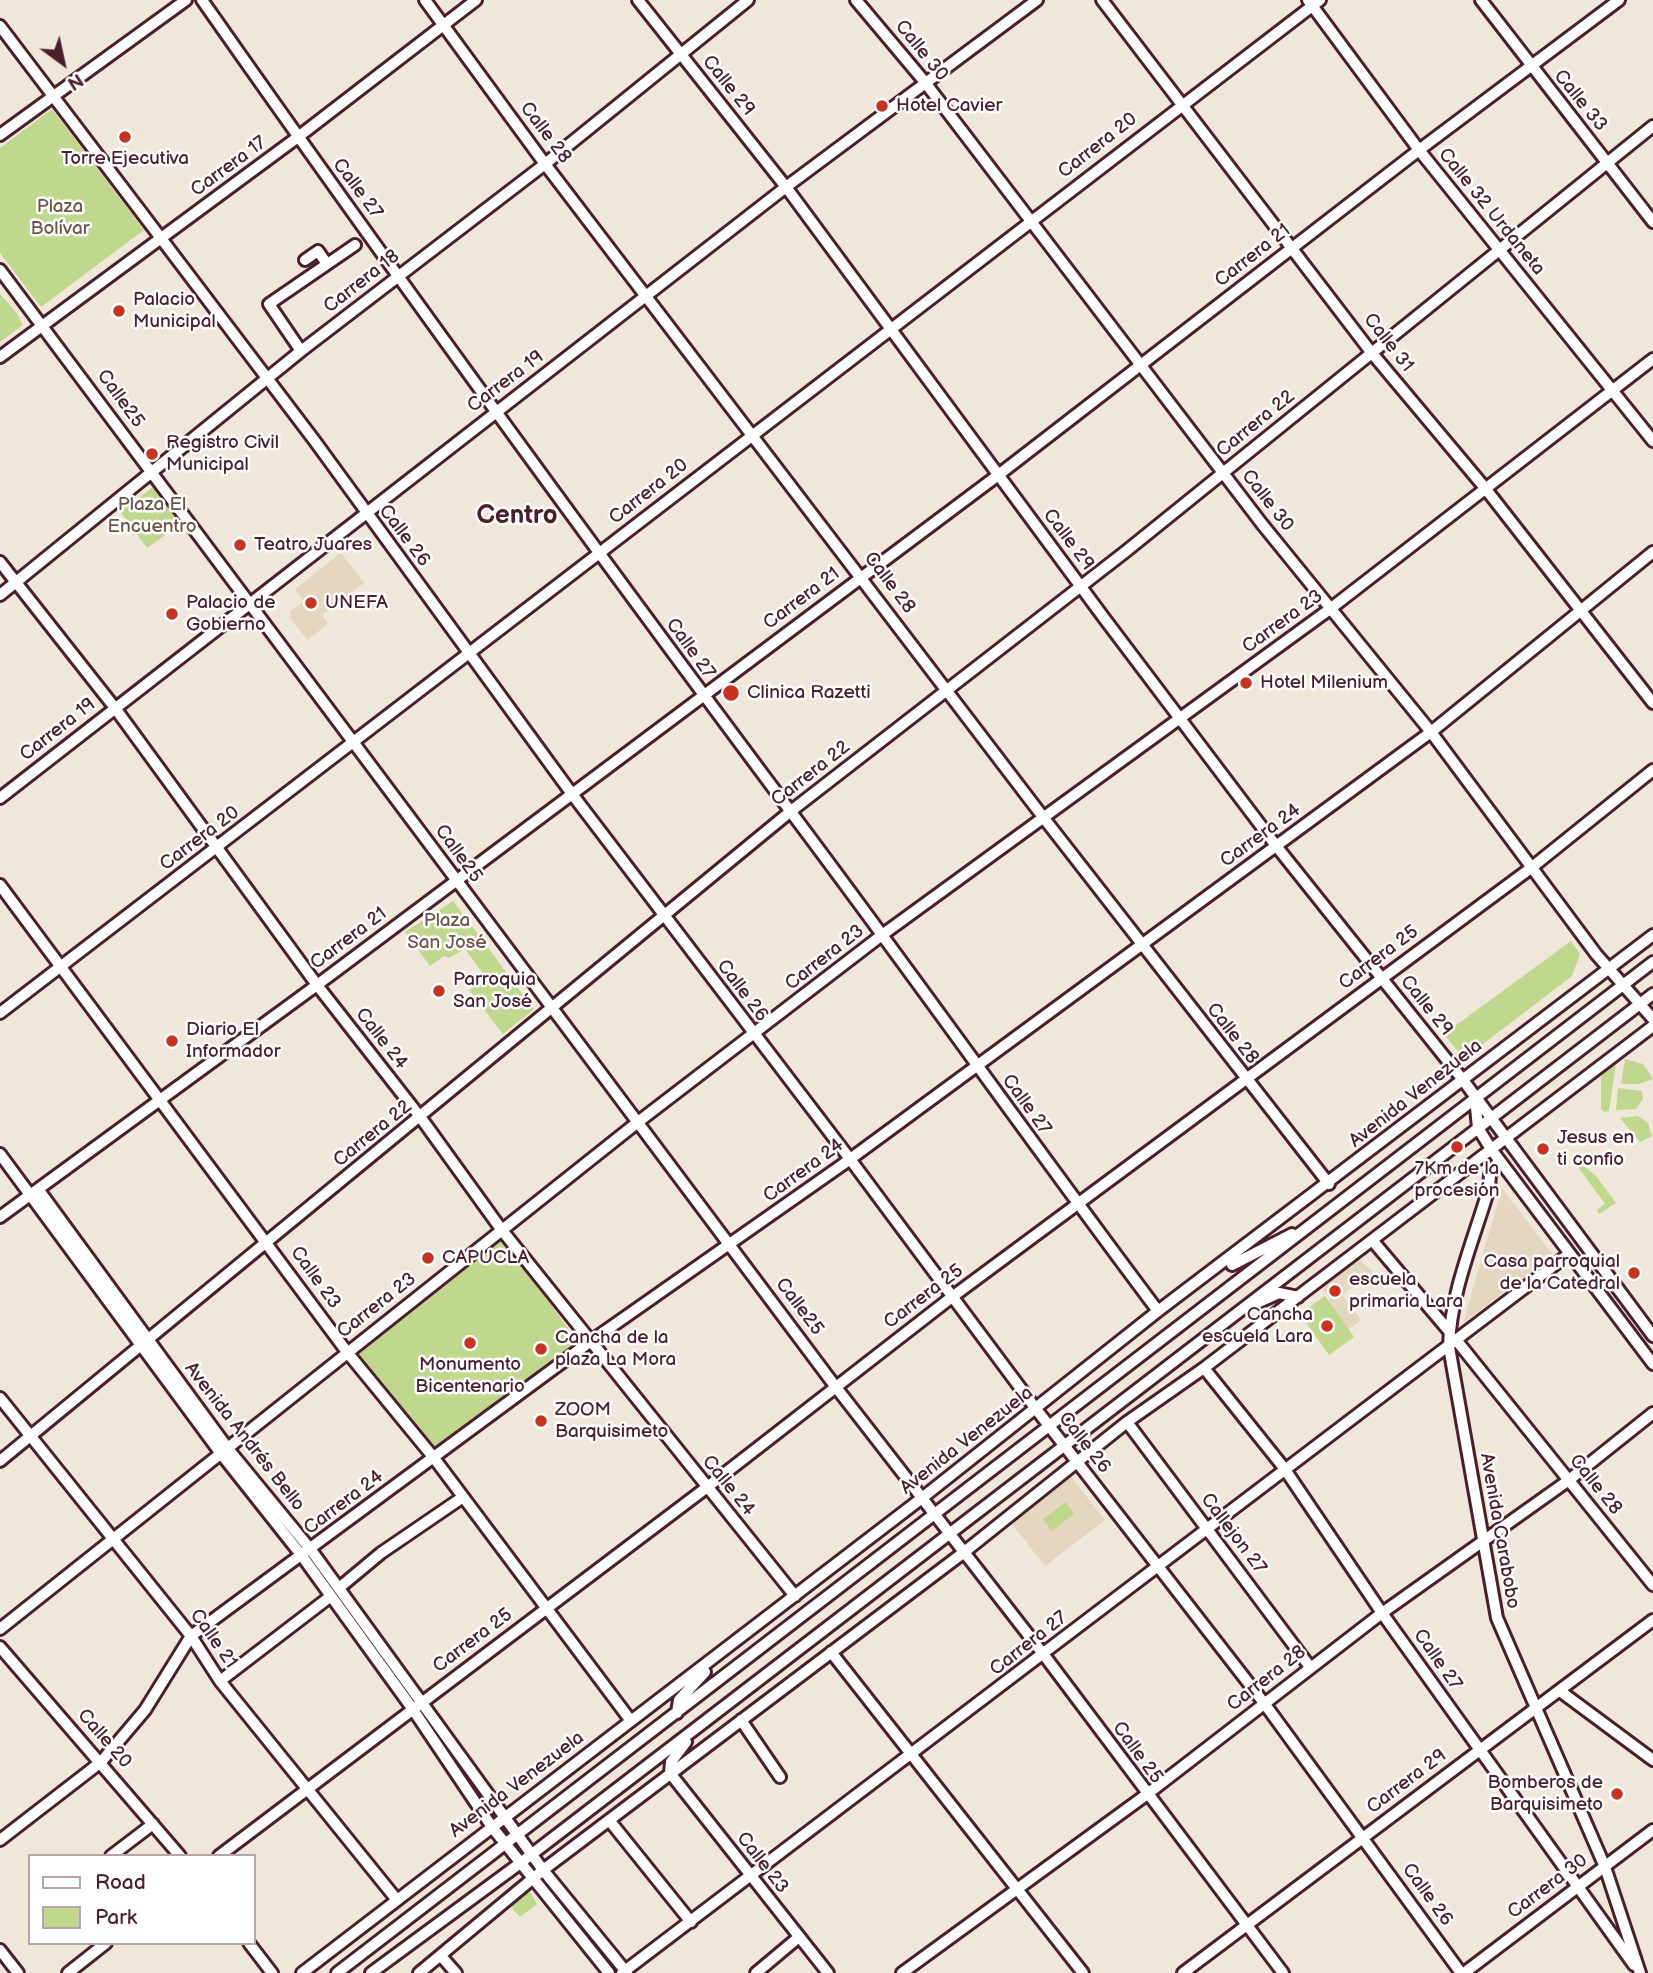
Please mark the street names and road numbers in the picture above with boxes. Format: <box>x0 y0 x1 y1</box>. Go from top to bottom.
street label: Calle 30 <box>890 16 952 86</box>
street label: Calle 29 <box>697 51 759 121</box>
street label: Calle 33 <box>1548 66 1612 136</box>
street label: Calle 28 <box>514 98 576 168</box>
street label: Carrera 20 <box>1054 108 1142 184</box>
street label: Carrera 17 <box>187 132 271 202</box>
street label: Calle 32 Urdaneta <box>1433 144 1549 280</box>
street label: Calle 27 <box>327 154 387 224</box>
street label: Carrera 21 <box>1211 219 1295 293</box>
street label: Carrera 18 <box>320 245 404 319</box>
street label: Calle 31 <box>1358 309 1418 377</box>
street label: Carrera 19 <box>463 346 549 418</box>
street label: Calle25 <box>91 366 149 432</box>
street label: Carrera 22 <box>1212 386 1300 462</box>
street label: Carrera 20 <box>605 454 693 530</box>
street label: Calle 30 <box>1236 466 1298 536</box>
street label: Calle 26 <box>373 500 435 572</box>
street label: Calle 29 <box>1037 505 1099 575</box>
street label: Calle 28 <box>858 548 920 618</box>
street label: Carrera 21 <box>759 563 845 635</box>
street label: Carrera 23 <box>1238 585 1328 659</box>
street label: Calle 27 <box>660 614 720 684</box>
street label: Carrera 19 <box>16 693 100 767</box>
street label: Carrera 22 <box>767 736 855 812</box>
street label: Carrera 24 <box>1216 799 1306 873</box>
street label: Carrera 20 <box>156 802 244 876</box>
street label: Calle25 <box>429 821 487 887</box>
street label: Carrera 21 <box>306 903 392 975</box>
street label: Carrera 23 <box>781 920 869 996</box>
street label: Carrera 25 <box>1335 921 1423 995</box>
street label: Calle 26 <box>711 955 773 1027</box>
street label: Calle 29 <box>1395 971 1457 1041</box>
street label: Calle 28 <box>1201 999 1263 1069</box>
street label: Calle 24 <box>350 1004 412 1074</box>
street label: Avenida Venezuela <box>1345 1035 1487 1153</box>
street label: Calle 27 <box>996 1070 1056 1140</box>
street label: Carrera 22 <box>329 1096 417 1172</box>
street label: Carrera 24 <box>759 1134 849 1208</box>
street label: Calle 23 <box>285 1242 345 1314</box>
street label: Carrera 25 <box>880 1260 968 1334</box>
street label: Carrera 23 <box>333 1268 421 1344</box>
street label: Calle25 <box>770 1274 828 1340</box>
street label: Avenida Andrés Bello <box>179 1358 309 1516</box>
street label: Avenida Venezuela <box>896 1382 1038 1500</box>
street label: Calle 26 <box>1053 1408 1115 1478</box>
street label: Calle 28 <box>1564 1450 1626 1520</box>
street label: Calle 24 <box>697 1451 759 1521</box>
street label: Avenida Carabobo <box>1474 1451 1524 1611</box>
street label: Carrera 24 <box>300 1466 388 1540</box>
street label: Callejon 27 <box>1195 1489 1271 1579</box>
street label: Carrera 25 <box>429 1604 517 1678</box>
street label: Calle 21 <box>184 1605 242 1673</box>
street label: Carrera 27 <box>986 1607 1072 1681</box>
street label: Calle 27 <box>1408 1625 1466 1695</box>
street label: Carrera 28 <box>1223 1641 1311 1717</box>
street label: Calle 20 <box>72 1705 136 1773</box>
street label: Calle 25 <box>1107 1718 1167 1788</box>
street label: Avenida Venezuela <box>445 1727 589 1843</box>
street label: Carrera 29 <box>1363 1745 1451 1819</box>
street label: Calle 23 <box>731 1828 793 1898</box>
street label: Carrera 30 <box>1504 1850 1592 1924</box>
street label: Calle 26 <box>1397 1859 1457 1931</box>

